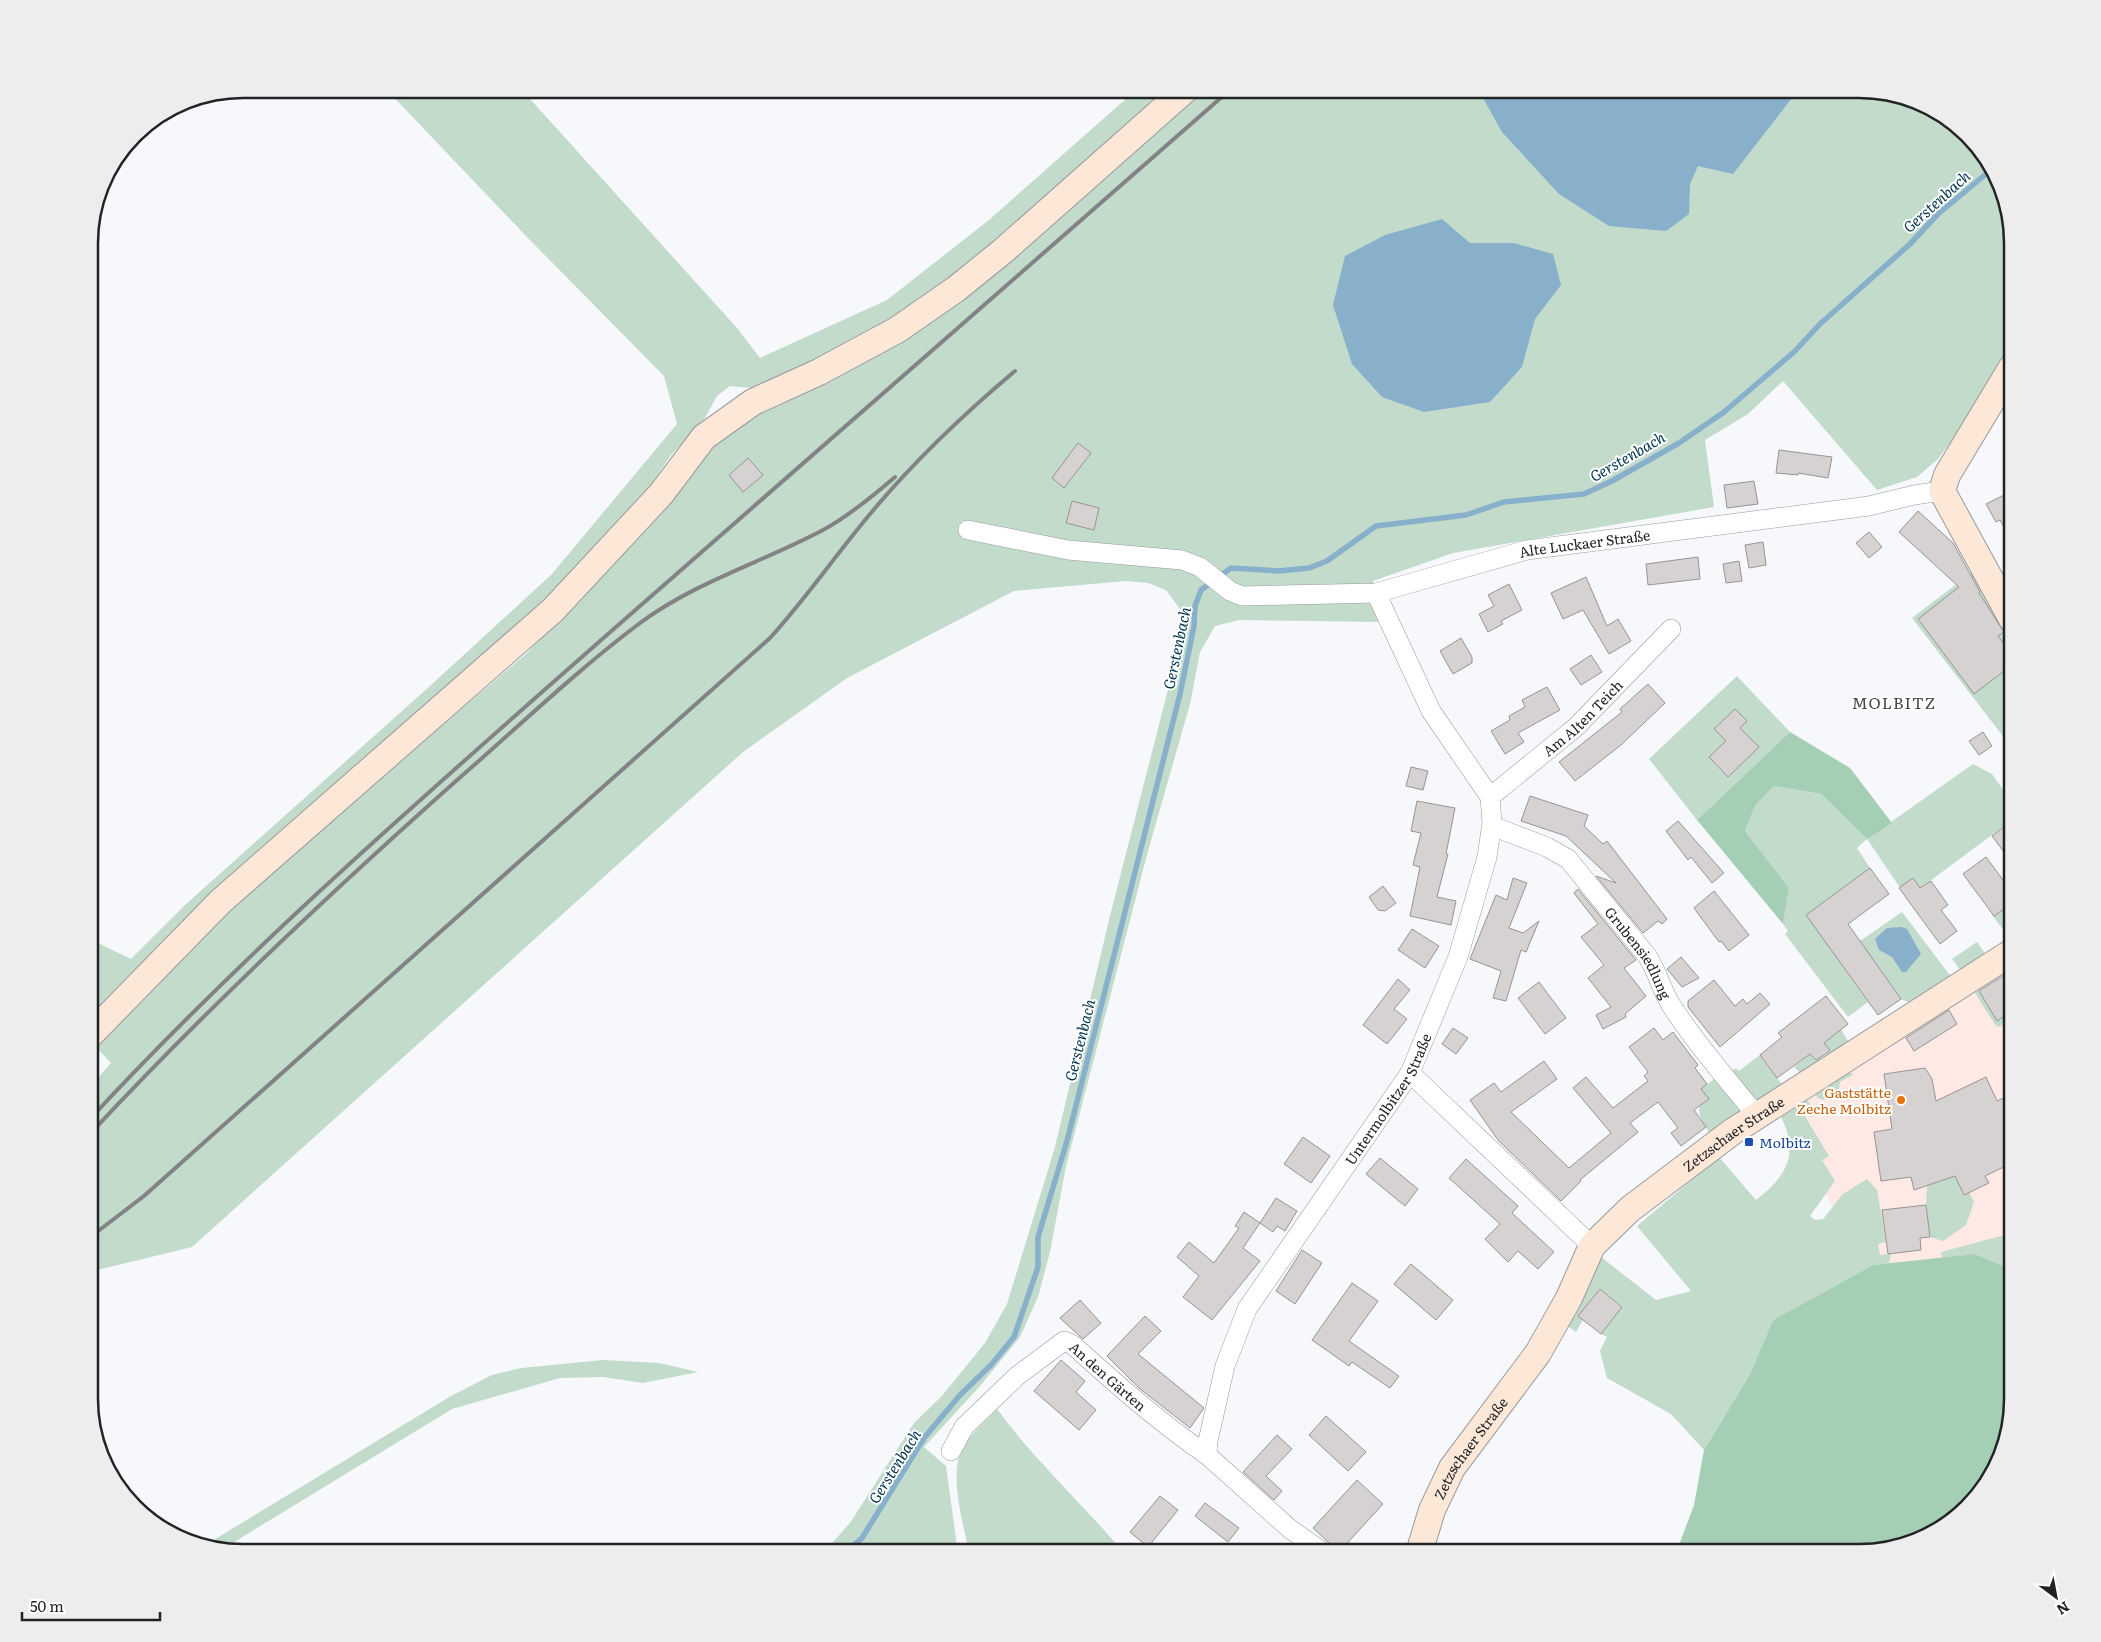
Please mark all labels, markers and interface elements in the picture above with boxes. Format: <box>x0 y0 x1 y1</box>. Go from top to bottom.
water label: Gerstenbach <box>1897 164 1975 238</box>
water label: Gerstenbach <box>1585 425 1669 487</box>
street label: Alte Luckaer Straße <box>1516 524 1651 562</box>
water label: Gerstenbach <box>1156 604 1196 691</box>
street label: Am Alten Teich <box>1538 675 1627 760</box>
district label: MOLBITZ <box>1852 690 1936 714</box>
street label: Grubensiedlung <box>1601 902 1676 1003</box>
water label: Gerstenbach <box>1058 996 1100 1083</box>
street label: Untermolbitzer Straße <box>1339 1030 1435 1169</box>
place label: Gaststätte Zeche Molbitz <box>1797 1082 1891 1118</box>
street label: Zetzschaer Straße <box>1678 1091 1788 1176</box>
marker: Gaststätte Zeche Molbitz <box>1895 1094 1907 1106</box>
place label: Molbitz <box>1759 1132 1811 1152</box>
marker: Molbitz <box>1743 1136 1755 1148</box>
street label: An den Gärten <box>1065 1337 1151 1415</box>
street label: Zetzschaer Straße <box>1429 1393 1512 1502</box>
water label: Gerstenbach <box>862 1424 926 1508</box>
north arrow <box>2031 1572 2081 1622</box>
scale bar <box>22 1590 160 1622</box>
text: 50 m <box>30 1594 64 1617</box>
text: N <box>2053 1597 2074 1621</box>

